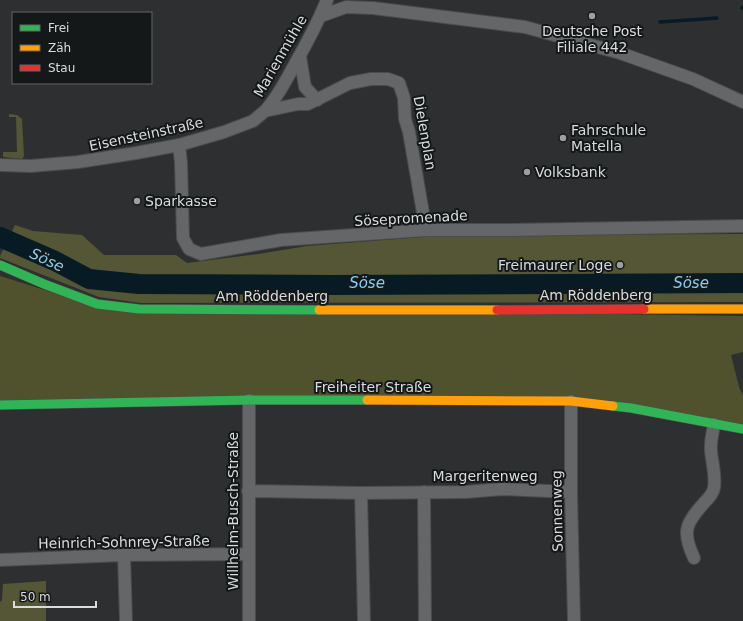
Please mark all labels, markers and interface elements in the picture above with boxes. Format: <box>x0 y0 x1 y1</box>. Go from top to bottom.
marker: Deutsche Post Filiale 442 <box>587 11 597 21</box>
legend <box>12 12 152 84</box>
street label: Marienmühle <box>250 12 310 100</box>
text: Frei <box>48 21 69 35</box>
place label: Deutsche Post Filiale 442 <box>542 23 642 55</box>
text: Zäh <box>48 41 71 55</box>
text: Stau <box>48 61 75 75</box>
street label: Dielenplan <box>411 95 439 171</box>
street label: Eisensteinstraße <box>87 114 205 154</box>
place label: Fahrschule Matella <box>571 122 646 154</box>
marker: Fahrschule Matella <box>558 133 568 143</box>
place label: Volksbank <box>535 164 607 180</box>
marker: Volksbank <box>522 167 532 177</box>
place label: Sparkasse <box>145 193 217 209</box>
marker: Sparkasse <box>132 196 142 206</box>
street label: Sösepromenade <box>354 207 468 229</box>
water label: Söse <box>27 244 67 276</box>
place label: Freimaurer Loge <box>498 257 612 273</box>
marker: Freimaurer Loge <box>615 260 625 270</box>
water label: Söse <box>349 274 385 292</box>
water label: Söse <box>673 274 709 292</box>
street label: Am Röddenberg <box>540 287 652 303</box>
street label: Am Röddenberg <box>216 288 328 304</box>
street label: Freiheiter Straße <box>315 379 431 395</box>
street label: Willhelm-Busch-Straße <box>225 432 241 590</box>
street label: Margeritenweg <box>432 468 538 484</box>
street label: Sonnenweg <box>548 470 566 552</box>
street label: Heinrich-Sohnrey-Straße <box>38 533 210 551</box>
scale bar <box>14 583 96 609</box>
text: 50 m <box>20 590 51 604</box>

